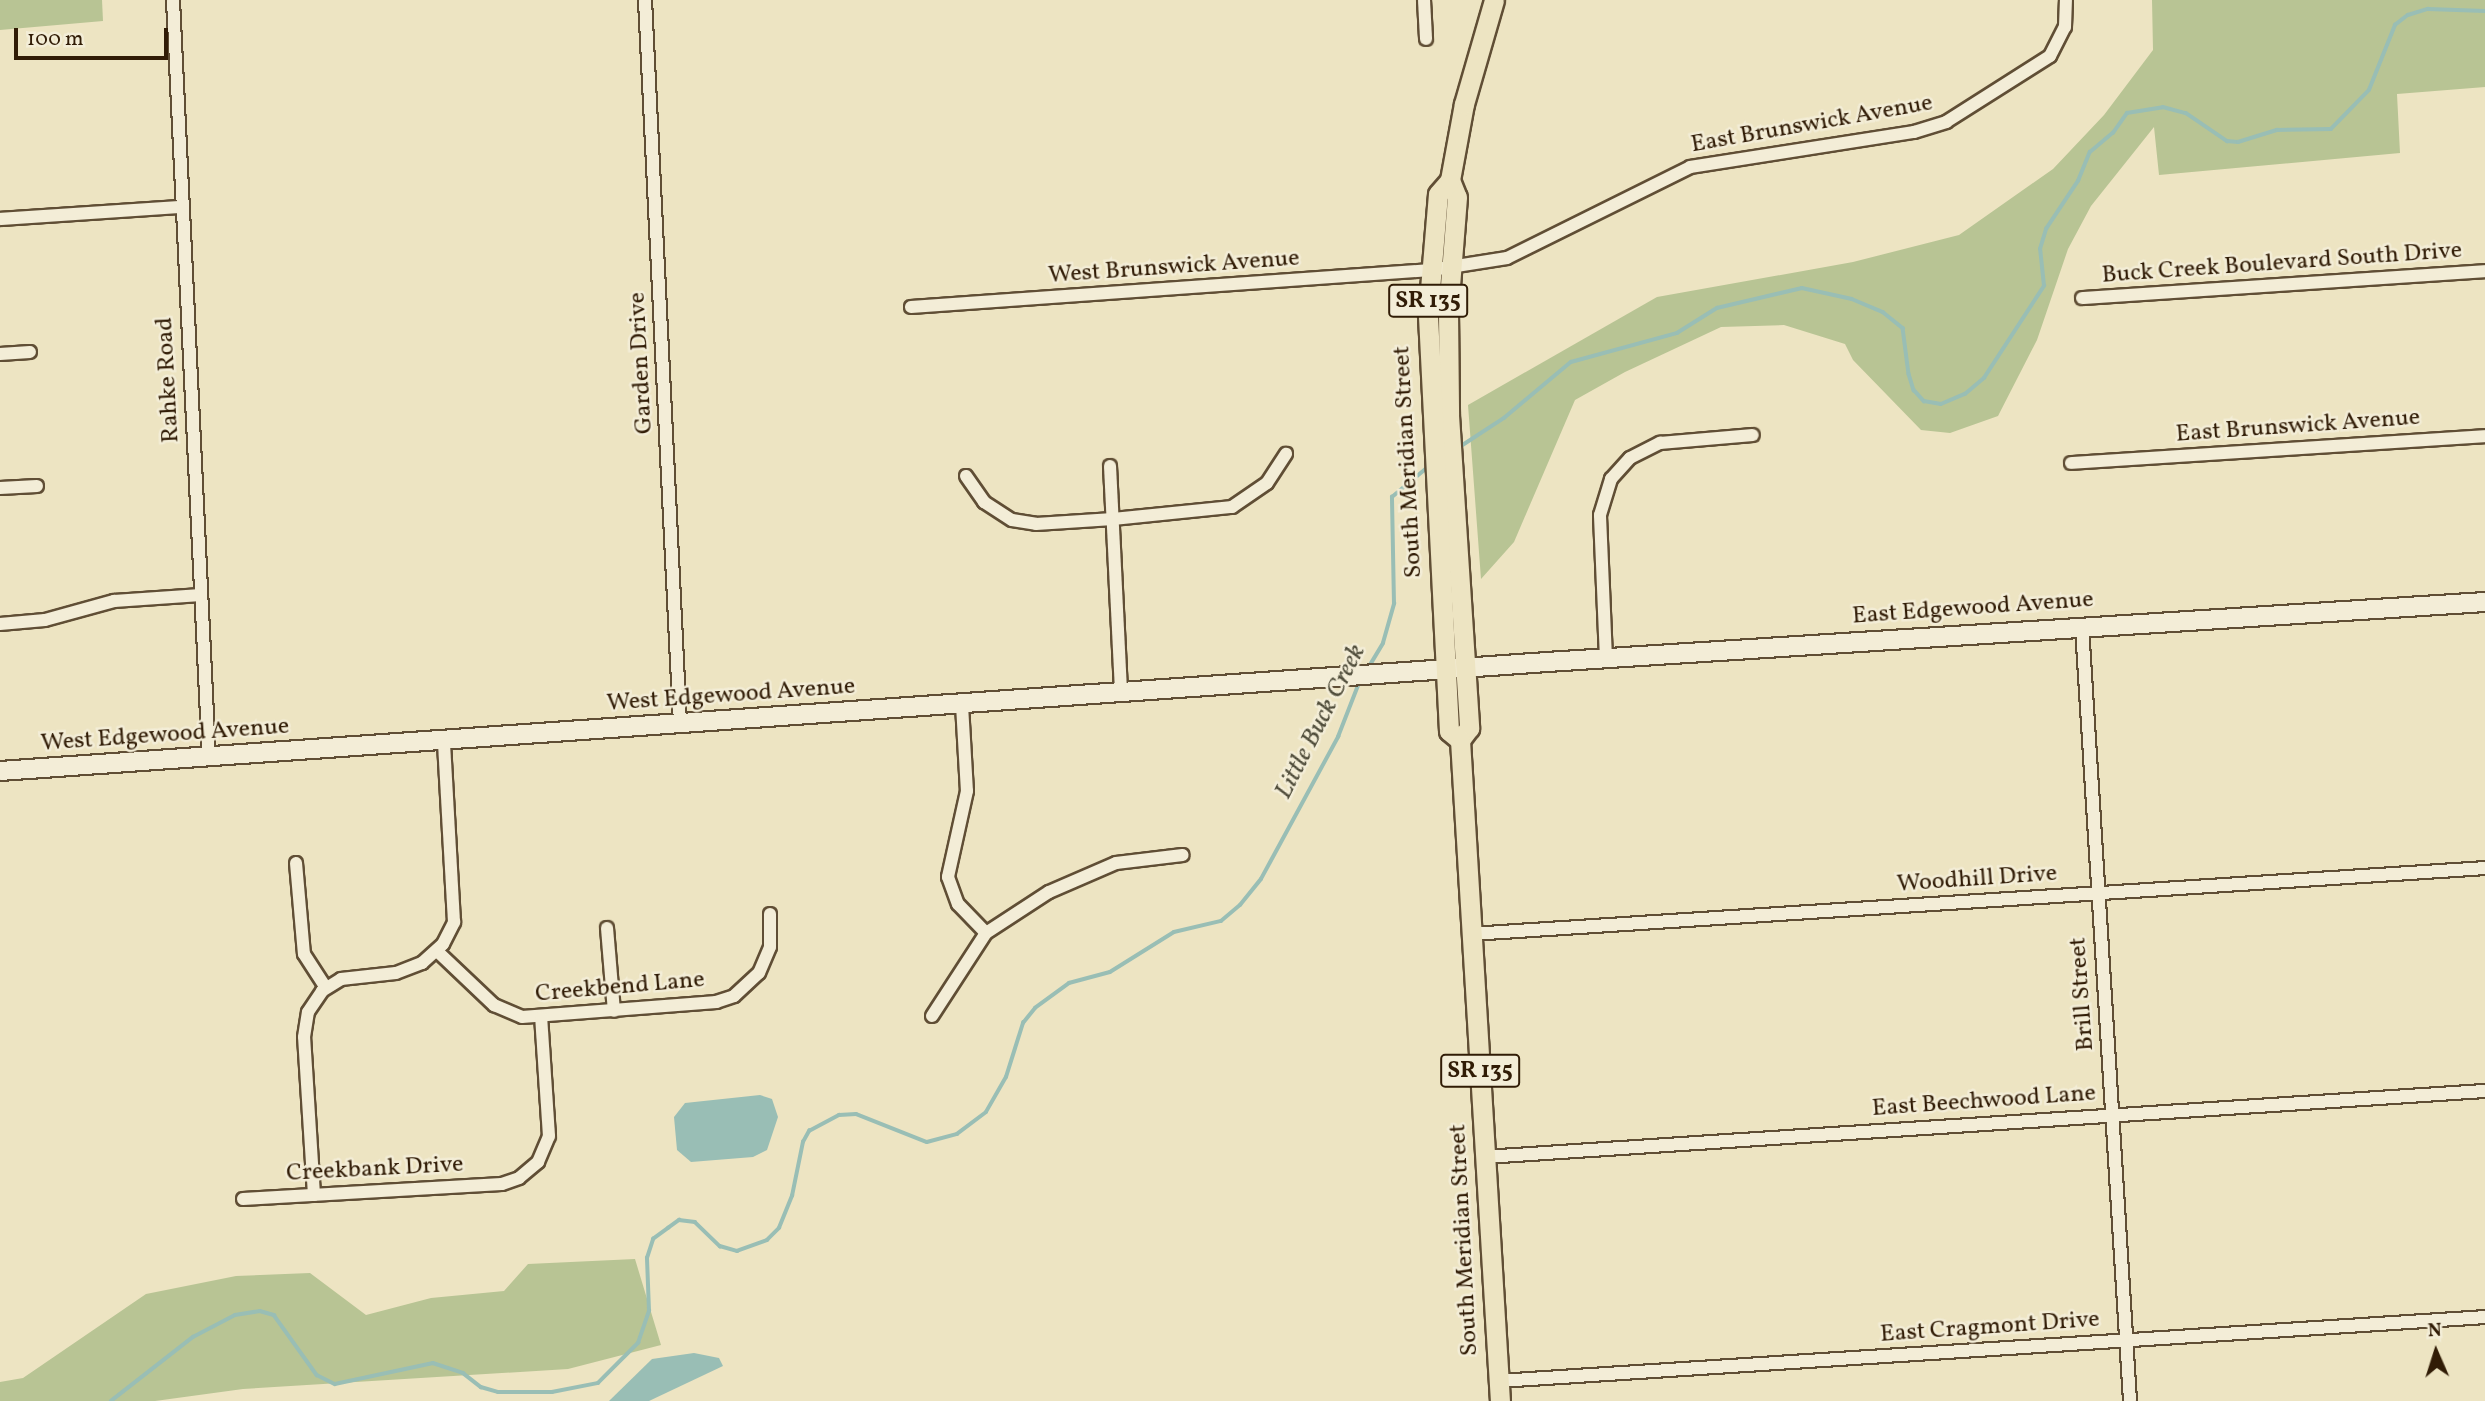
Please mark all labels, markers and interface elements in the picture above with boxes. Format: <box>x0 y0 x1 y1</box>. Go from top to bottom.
scale bar <box>18 14 172 58</box>
text: 100 m <box>27 25 84 54</box>
street label: East Brunswick Avenue <box>1689 90 1935 160</box>
street label: Buck Creek Boulevard South Drive <box>2101 237 2463 291</box>
street label: West Brunswick Avenue <box>1047 245 1301 291</box>
road number: SR 135 <box>1388 282 1468 320</box>
street label: Garden Drive <box>624 291 660 435</box>
street label: Rahke Road <box>151 316 187 444</box>
street label: South Meridian Street <box>1389 345 1429 579</box>
street label: East Brunswick Avenue <box>2175 404 2421 450</box>
street label: East Edgewood Avenue <box>1851 586 2095 632</box>
water label: Little Buck Creek <box>1269 640 1373 804</box>
street label: West Edgewood Avenue <box>606 673 856 719</box>
street label: West Edgewood Avenue <box>40 713 290 759</box>
street label: Woodhill Drive <box>1896 860 2058 900</box>
street label: Brill Street <box>2065 936 2101 1052</box>
street label: Creekbend Lane <box>534 966 706 1010</box>
road number: SR 135 <box>1440 1052 1520 1090</box>
street label: East Beechwood Lane <box>1871 1080 2097 1124</box>
street label: South Meridian Street <box>1445 1123 1485 1357</box>
street label: Creekbank Drive <box>286 1151 464 1189</box>
street label: East Cragmont Drive <box>1879 1306 2101 1350</box>
north arrow <box>2401 1317 2471 1387</box>
text: N <box>2427 1318 2442 1344</box>

